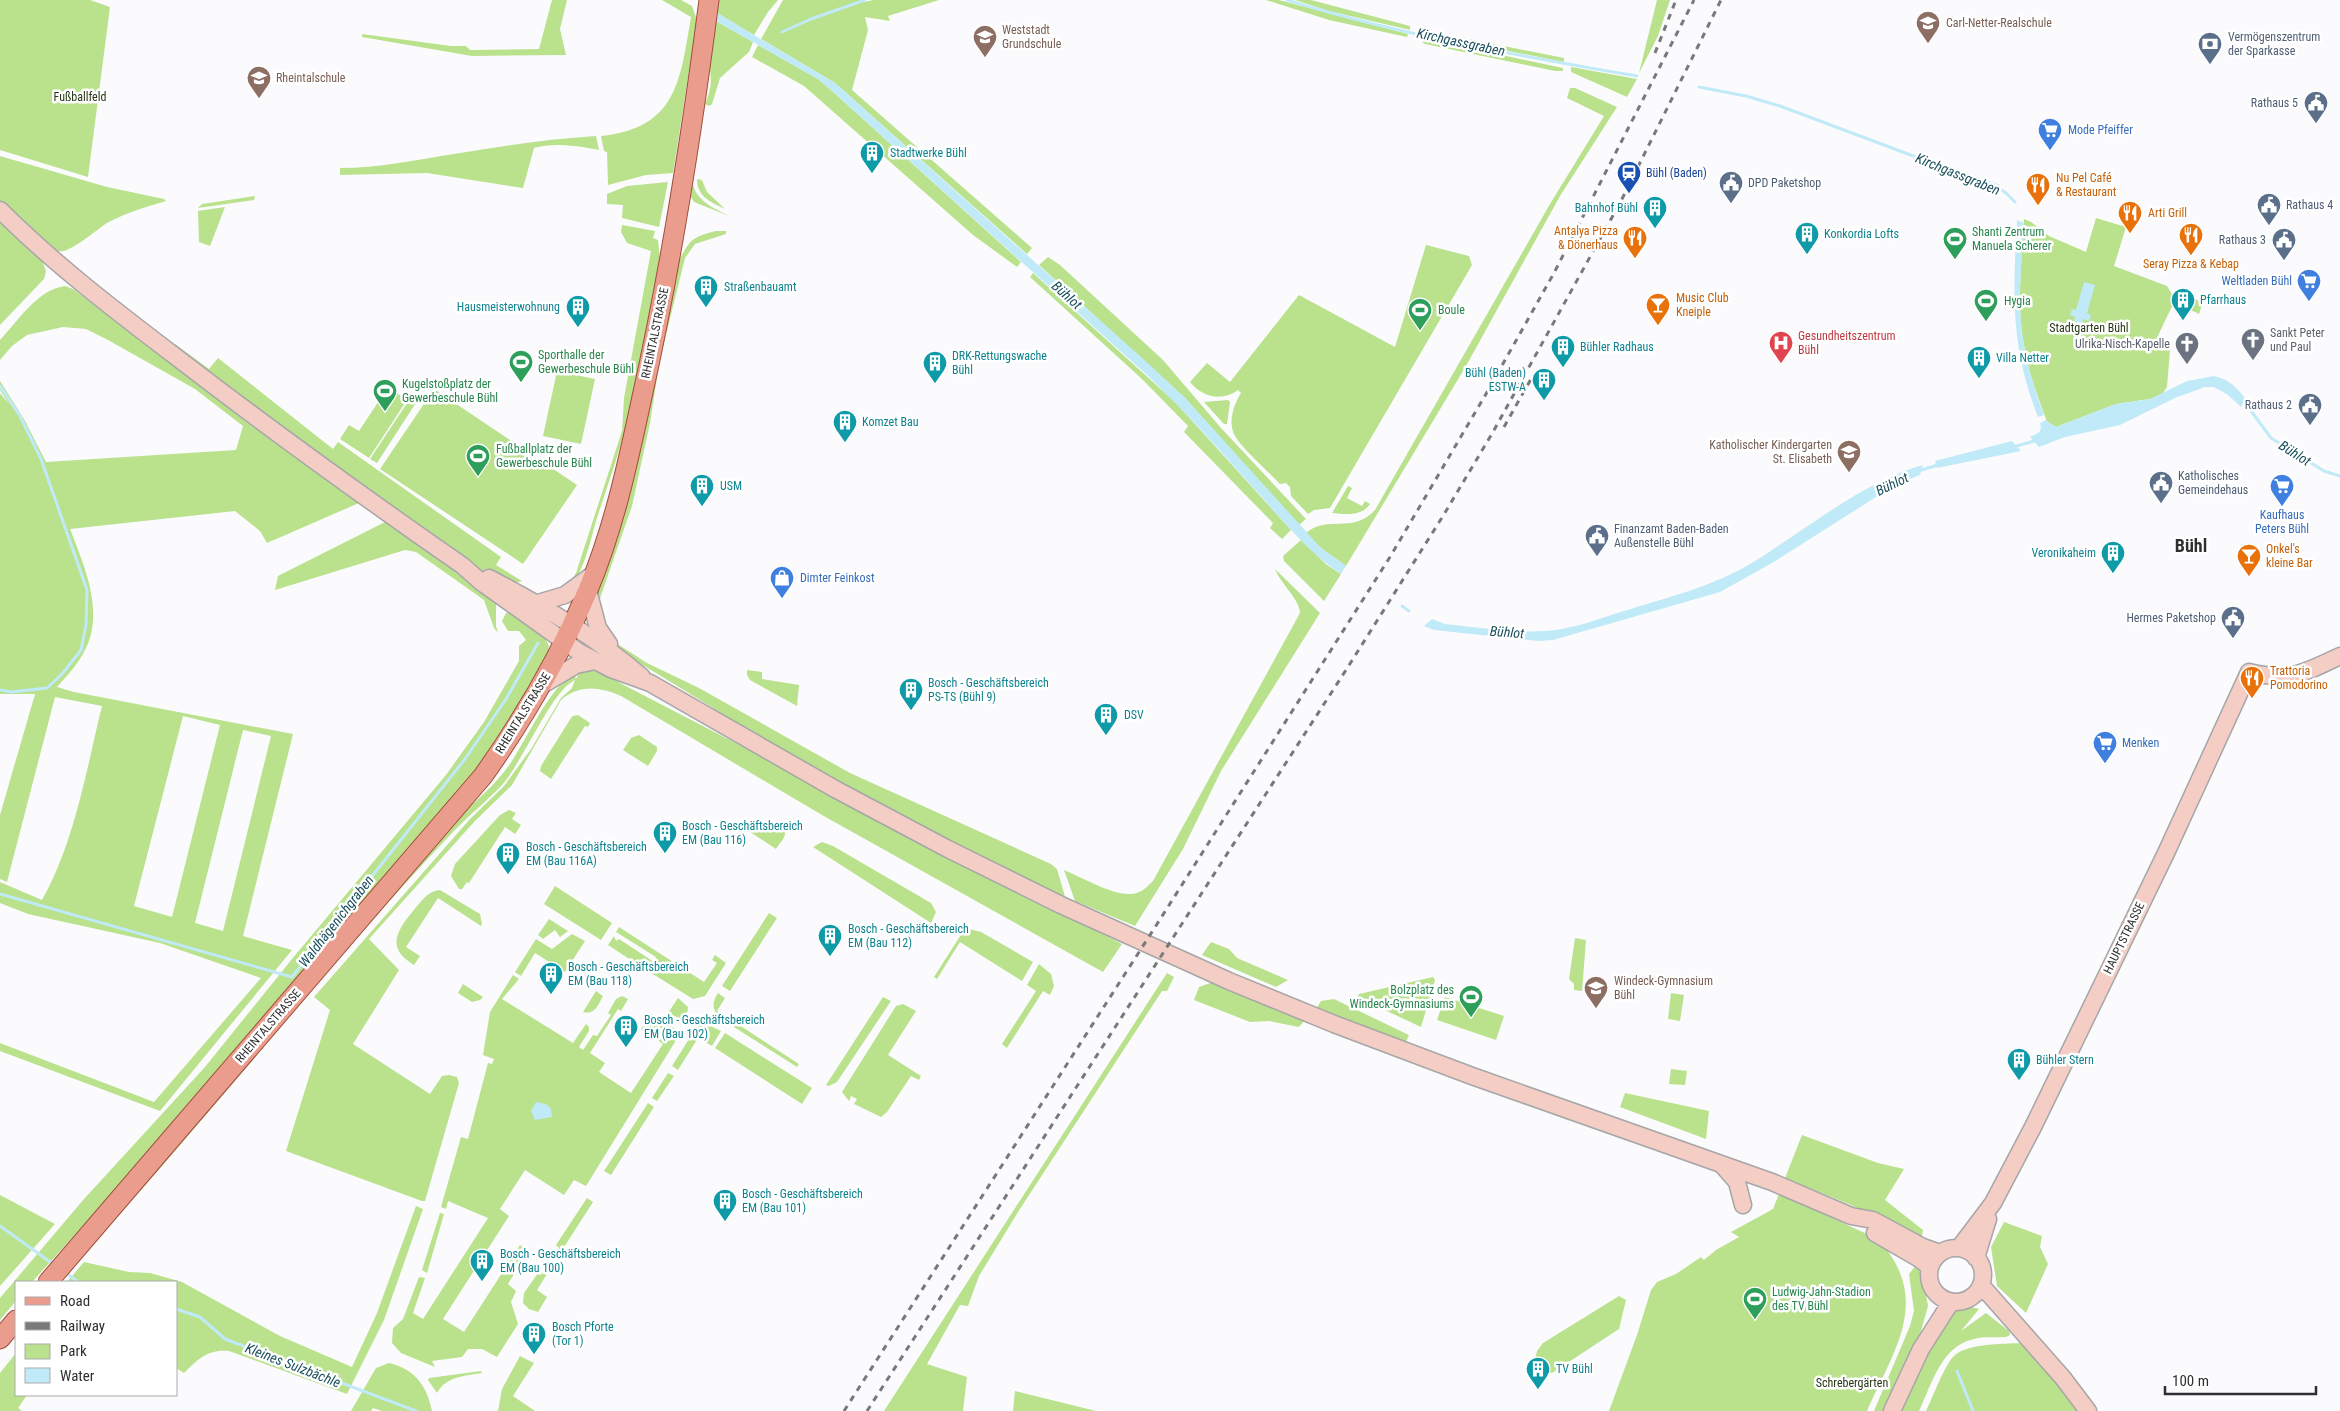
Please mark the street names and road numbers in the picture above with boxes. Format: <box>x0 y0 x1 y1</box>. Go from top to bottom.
street label: RHEINTALSTRASSE <box>639 286 671 380</box>
street label: RHEINTALSTRASSE <box>493 670 553 756</box>
street label: HAUPTSTRASSE <box>2101 900 2147 976</box>
street label: RHEINTALSTRASSE <box>232 986 304 1066</box>

